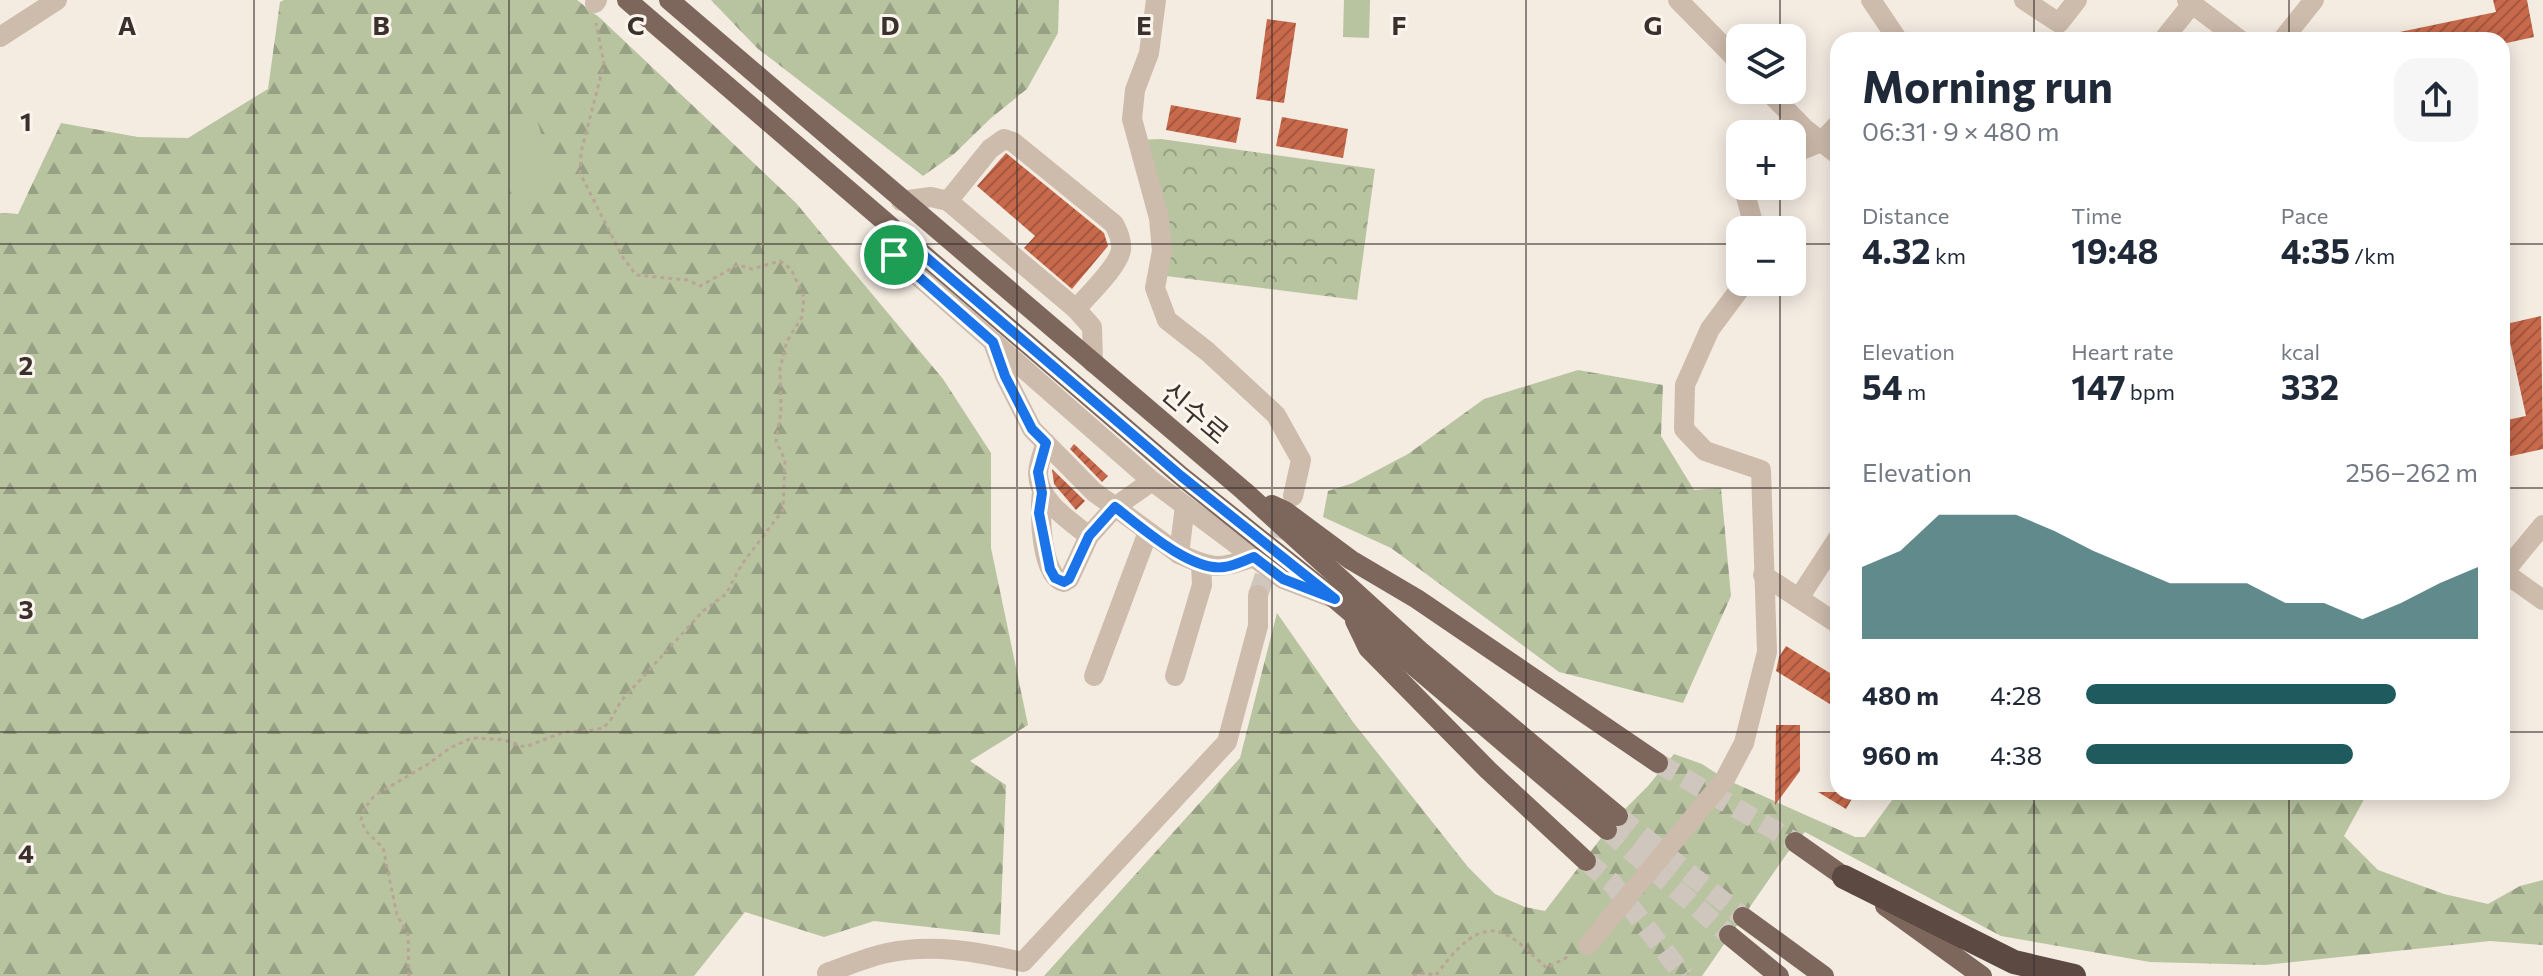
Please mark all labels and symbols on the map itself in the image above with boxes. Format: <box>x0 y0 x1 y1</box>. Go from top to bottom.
text: A <box>118 9 137 40</box>
text: B <box>372 9 390 40</box>
text: C <box>627 9 645 40</box>
text: D <box>880 9 900 40</box>
text: E <box>1136 9 1152 40</box>
text: F <box>1391 9 1407 40</box>
text: G <box>1644 9 1662 40</box>
text: 1 <box>20 105 32 136</box>
pin <box>860 221 928 289</box>
text: 2 <box>19 349 33 380</box>
street label: 신수로 <box>1155 374 1236 450</box>
text: 3 <box>18 593 34 624</box>
text: 4 <box>18 837 34 868</box>

